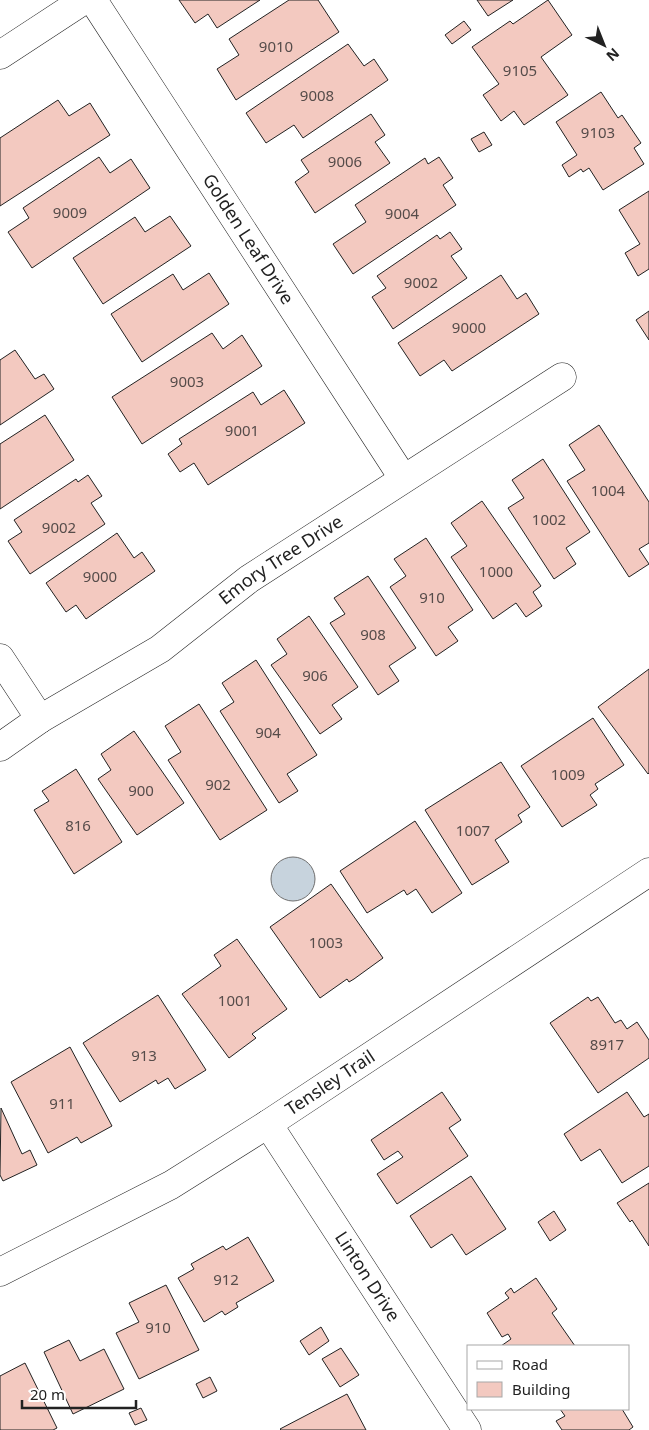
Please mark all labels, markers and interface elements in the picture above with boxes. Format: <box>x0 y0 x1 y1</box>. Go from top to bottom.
north arrow <box>579 20 629 70</box>
house number: 9010 <box>259 36 293 56</box>
text: N <box>603 44 624 66</box>
house number: 9105 <box>503 60 537 80</box>
house number: 9008 <box>300 85 334 105</box>
house number: 9103 <box>581 122 615 142</box>
house number: 9006 <box>328 151 362 171</box>
street label: Golden Leaf Drive <box>198 169 300 308</box>
house number: 9009 <box>53 202 87 222</box>
house number: 9004 <box>385 203 420 223</box>
house number: 9002 <box>404 272 438 292</box>
house number: 9000 <box>452 317 486 337</box>
house number: 9003 <box>170 371 204 391</box>
house number: 9001 <box>225 420 259 440</box>
house number: 1004 <box>591 480 626 500</box>
street label: Emory Tree Drive <box>213 509 347 610</box>
house number: 1002 <box>532 509 566 529</box>
house number: 9002 <box>42 517 76 537</box>
house number: 1000 <box>479 561 513 581</box>
house number: 9000 <box>83 566 117 586</box>
house number: 910 <box>419 587 445 607</box>
house number: 908 <box>360 624 386 644</box>
house number: 906 <box>302 665 328 685</box>
house number: 904 <box>255 722 281 742</box>
house number: 1009 <box>551 764 585 784</box>
house number: 902 <box>205 774 231 794</box>
house number: 900 <box>128 780 154 800</box>
house number: 816 <box>65 815 91 835</box>
house number: 1007 <box>456 820 490 840</box>
house number: 1003 <box>309 932 343 952</box>
house number: 1001 <box>218 990 252 1010</box>
house number: 8917 <box>590 1034 624 1054</box>
street label: Tensley Trail <box>280 1044 379 1120</box>
house number: 913 <box>131 1045 157 1065</box>
house number: 911 <box>49 1093 75 1113</box>
street label: Linton Drive <box>330 1226 406 1326</box>
house number: 912 <box>213 1269 239 1289</box>
house number: 910 <box>145 1317 171 1337</box>
legend <box>467 1345 629 1410</box>
text: Road <box>512 1354 548 1374</box>
scale bar <box>22 1378 136 1410</box>
text: Building <box>512 1379 570 1399</box>
text: 20 m <box>30 1384 65 1404</box>

